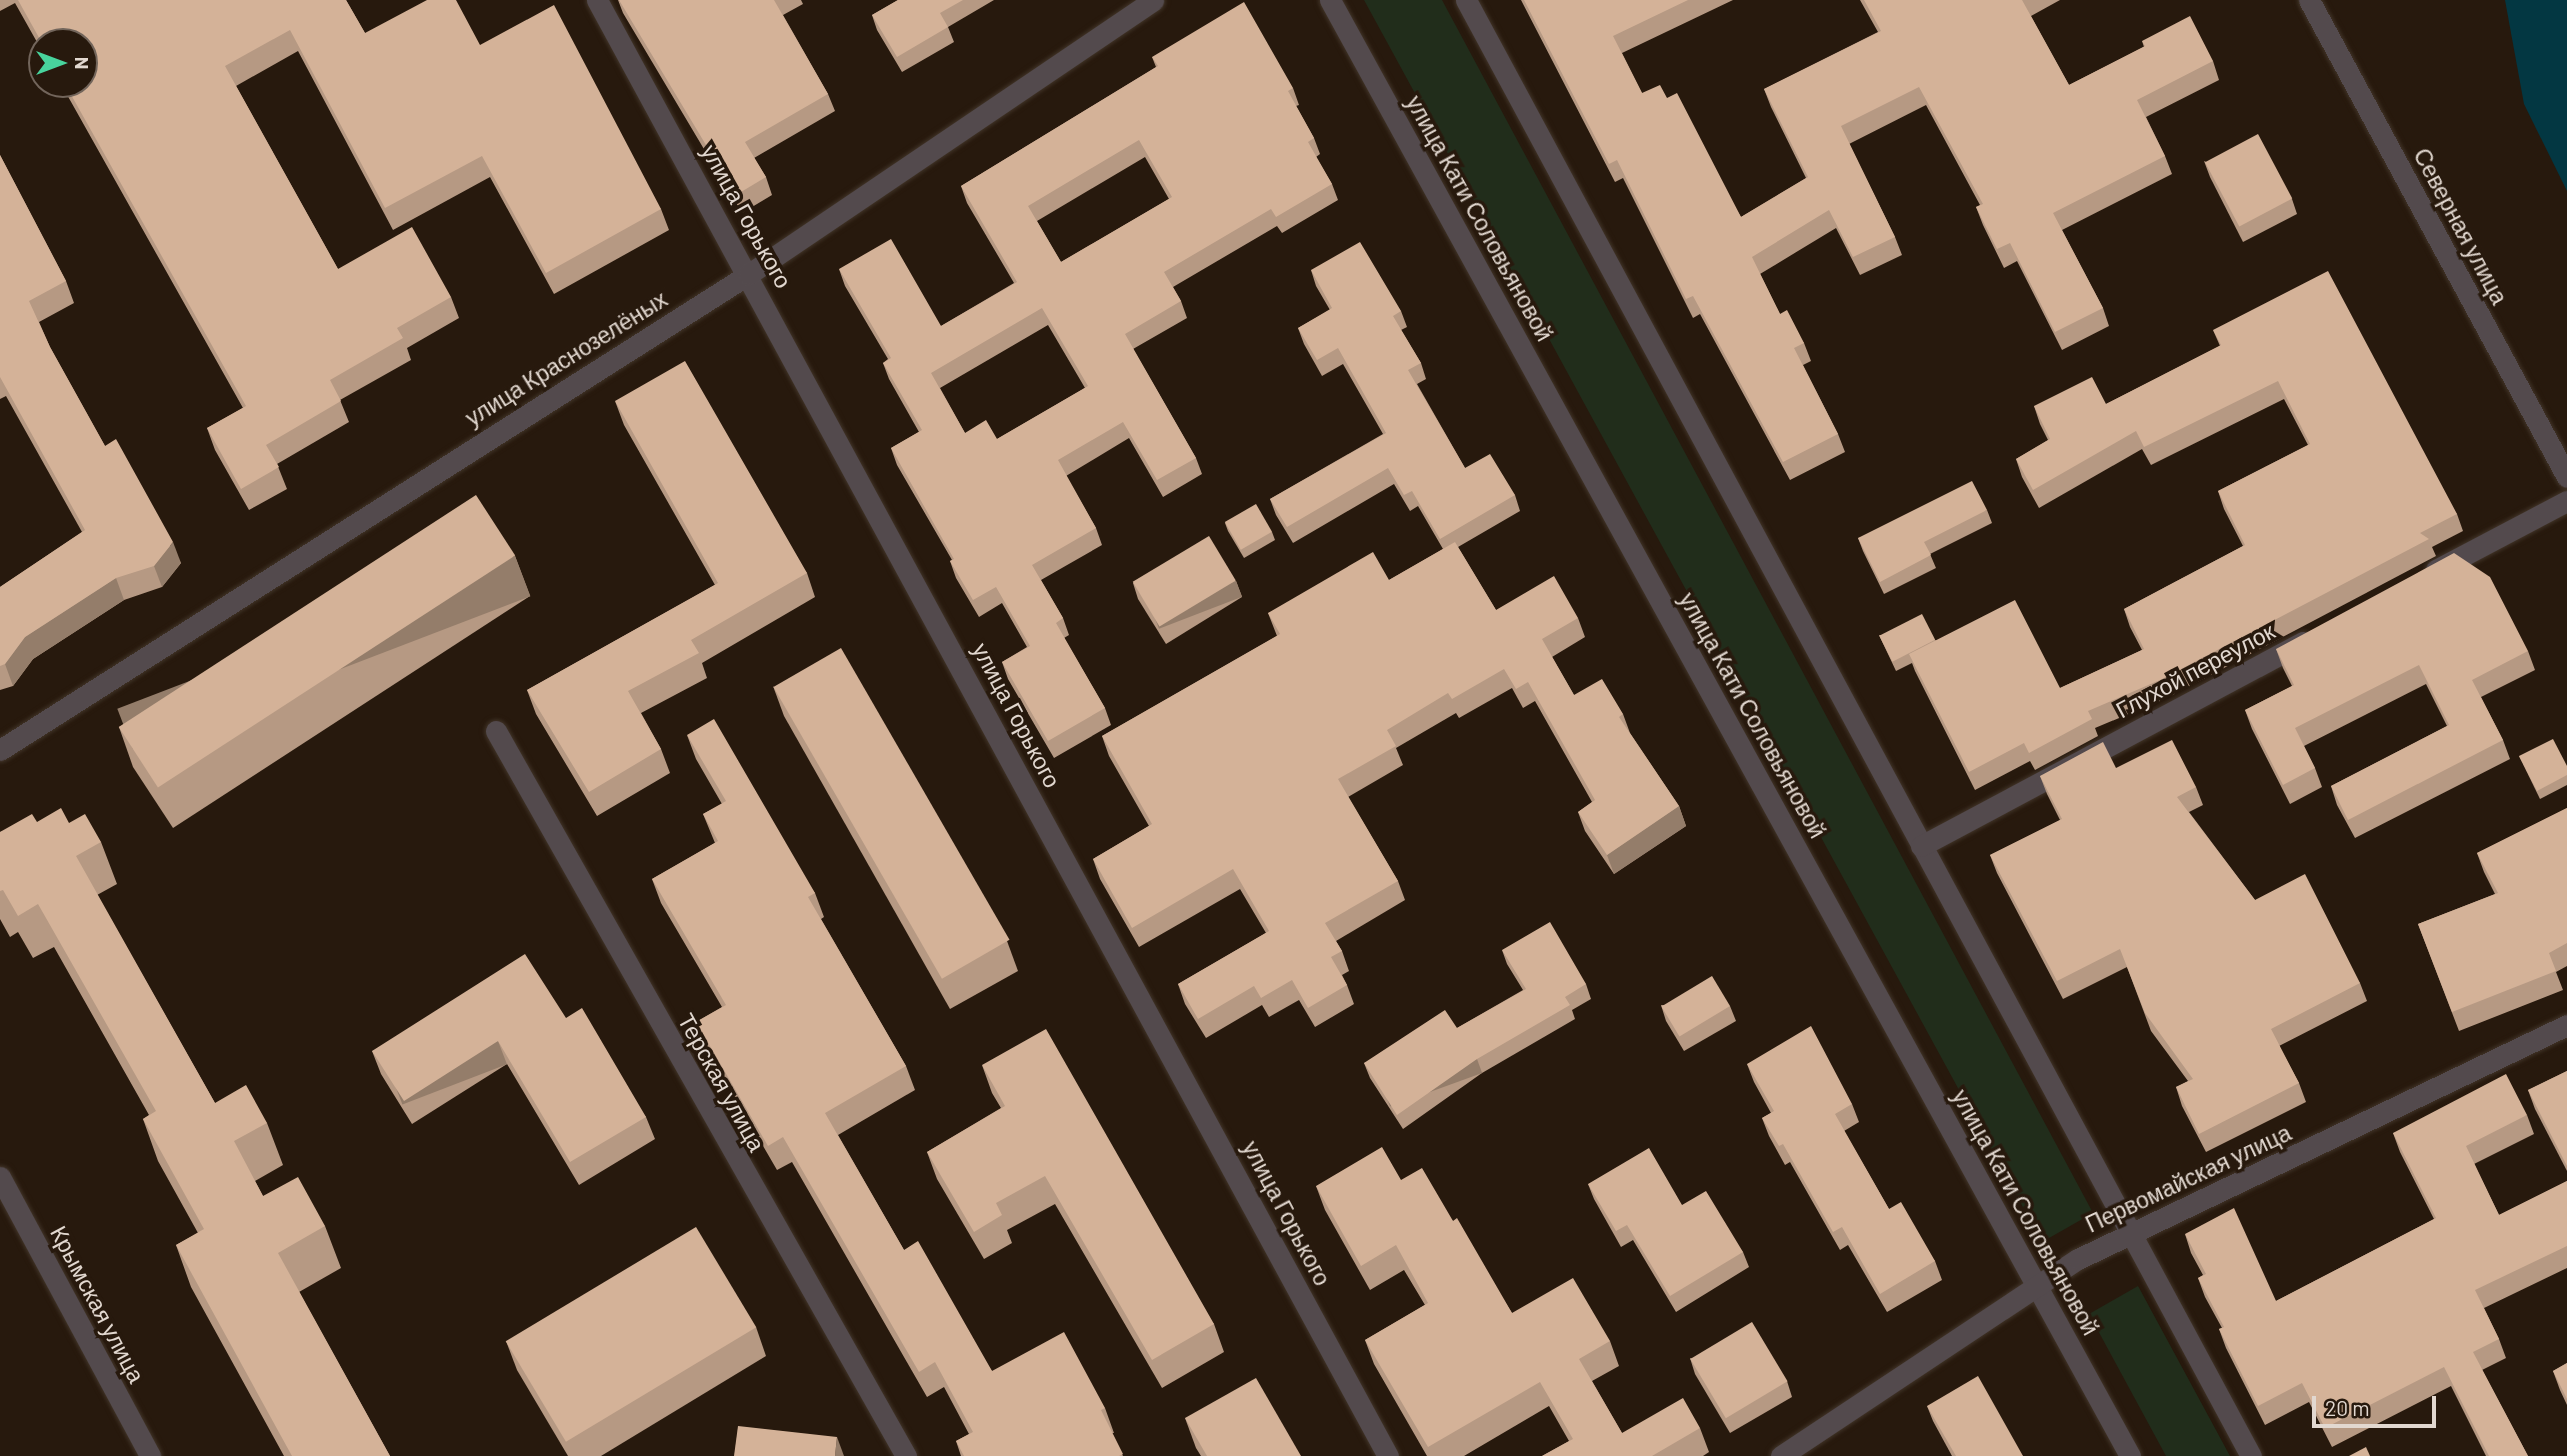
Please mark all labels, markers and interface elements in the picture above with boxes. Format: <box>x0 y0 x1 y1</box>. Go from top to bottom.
north arrow <box>28 28 98 98</box>
text: N <box>71 57 94 69</box>
street label: улица Кати Соловьяновой <box>1401 90 1559 346</box>
street label: улица Горького <box>696 139 798 293</box>
street label: Северная улица <box>2408 143 2514 309</box>
street label: улица Краснозелёных <box>460 285 672 431</box>
street label: улица Кати Соловьяновой <box>1674 587 1832 843</box>
street label: Глухой переулок <box>2111 617 2279 723</box>
street label: улица Горького <box>967 638 1067 792</box>
street label: Терская улица <box>673 1008 771 1156</box>
street label: улица Кати Соловьяновой <box>1947 1084 2105 1340</box>
street label: Первомайская улица <box>2081 1118 2295 1238</box>
street label: улица Горького <box>1237 1136 1337 1290</box>
street label: Крымская улица <box>45 1221 151 1387</box>
scale bar <box>2315 1382 2439 1426</box>
text: 20 m <box>2325 1395 2370 1420</box>

